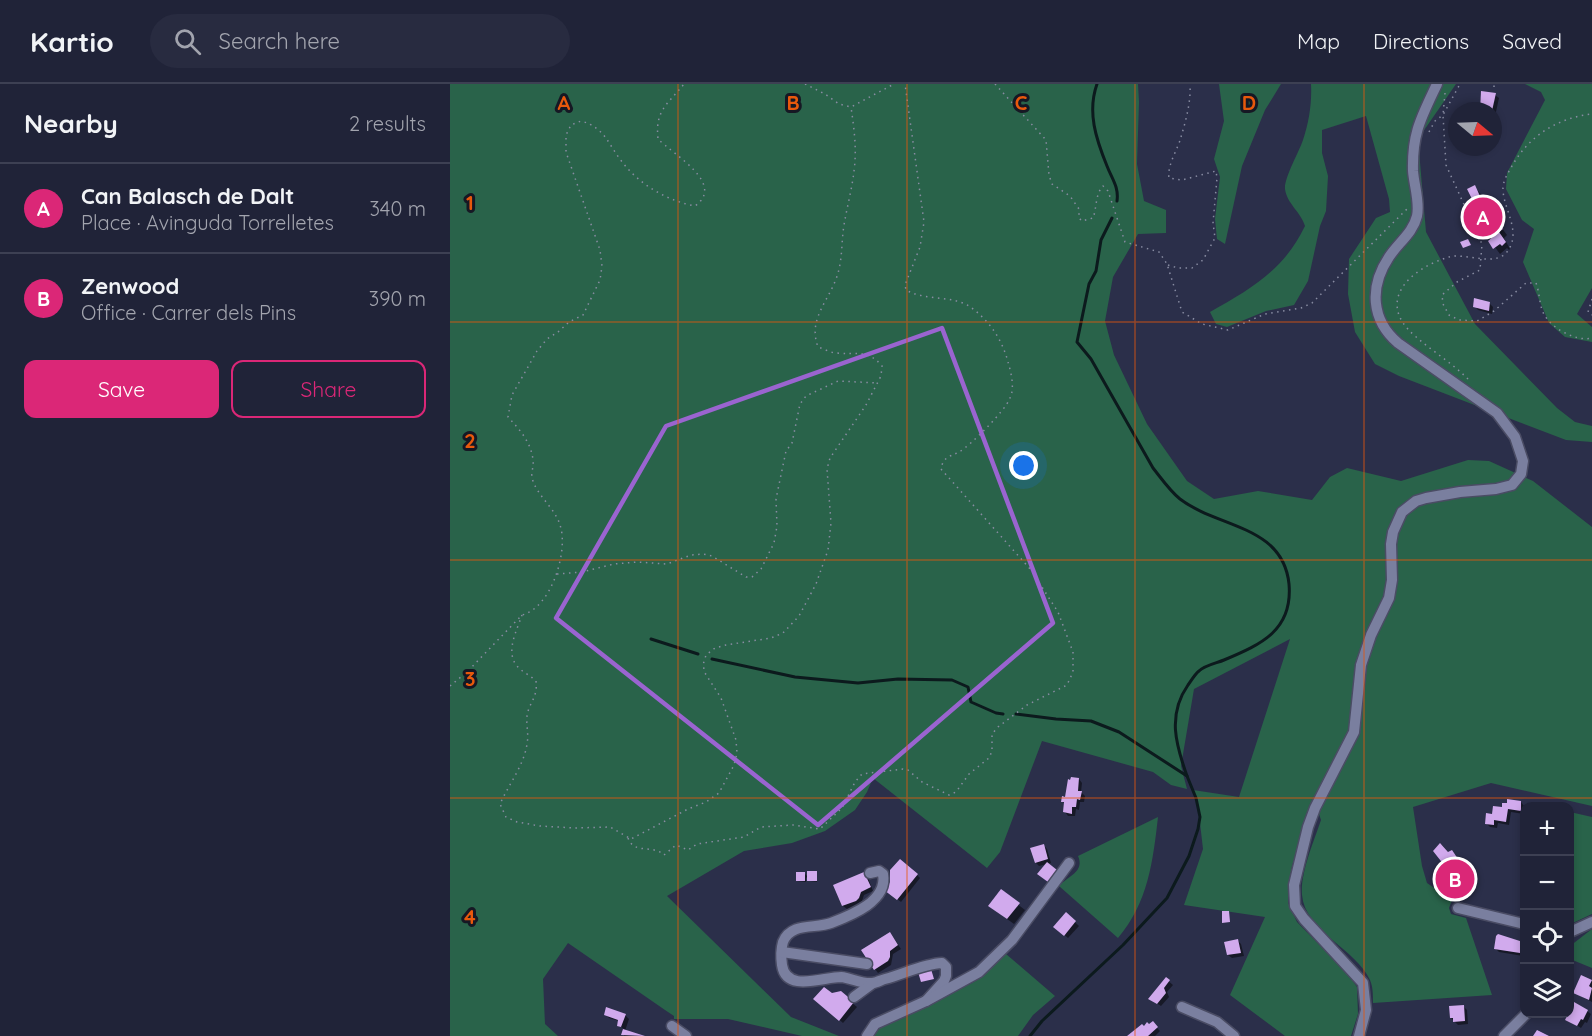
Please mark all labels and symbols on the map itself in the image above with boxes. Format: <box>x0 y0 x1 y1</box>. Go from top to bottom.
text: A <box>558 90 571 115</box>
text: B <box>786 90 800 115</box>
text: C <box>1015 90 1028 115</box>
text: D <box>1242 90 1256 115</box>
north arrow <box>1448 102 1502 156</box>
text: 1 <box>466 190 474 215</box>
pin: A <box>1464 194 1502 240</box>
text: 2 <box>464 428 476 453</box>
your location <box>1009 451 1038 480</box>
text: 3 <box>465 666 475 691</box>
pin: B <box>1436 856 1474 902</box>
text: 4 <box>464 904 476 929</box>

